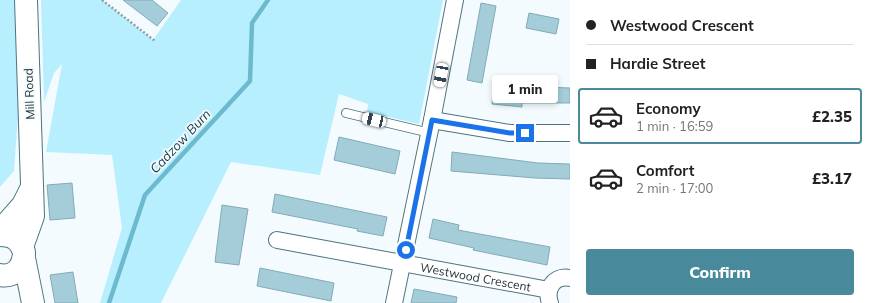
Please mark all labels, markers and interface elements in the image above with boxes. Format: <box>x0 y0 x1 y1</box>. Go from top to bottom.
text: Westwood Crescent <box>610 16 754 35</box>
text: Hardie Street <box>610 54 705 73</box>
car <box>433 62 449 88</box>
street label: Mill Road <box>21 68 37 120</box>
callout: 1 min <box>492 75 558 103</box>
text: 1 min <box>508 81 542 97</box>
icon: car <box>588 98 624 134</box>
text: Economy <box>636 99 701 118</box>
water label: Cadzow Burn <box>146 106 214 176</box>
text: £2.35 <box>812 107 852 126</box>
car <box>361 111 387 129</box>
text: 1 min · 16:59 <box>636 118 713 134</box>
route end <box>516 124 534 142</box>
icon: car <box>588 160 624 196</box>
text: Comfort <box>636 161 694 180</box>
text: £3.17 <box>812 169 852 188</box>
text: 2 min · 17:00 <box>636 180 713 196</box>
route start <box>397 241 415 259</box>
button: Confirm <box>586 249 854 295</box>
street label: Westwood Crescent <box>419 259 532 294</box>

